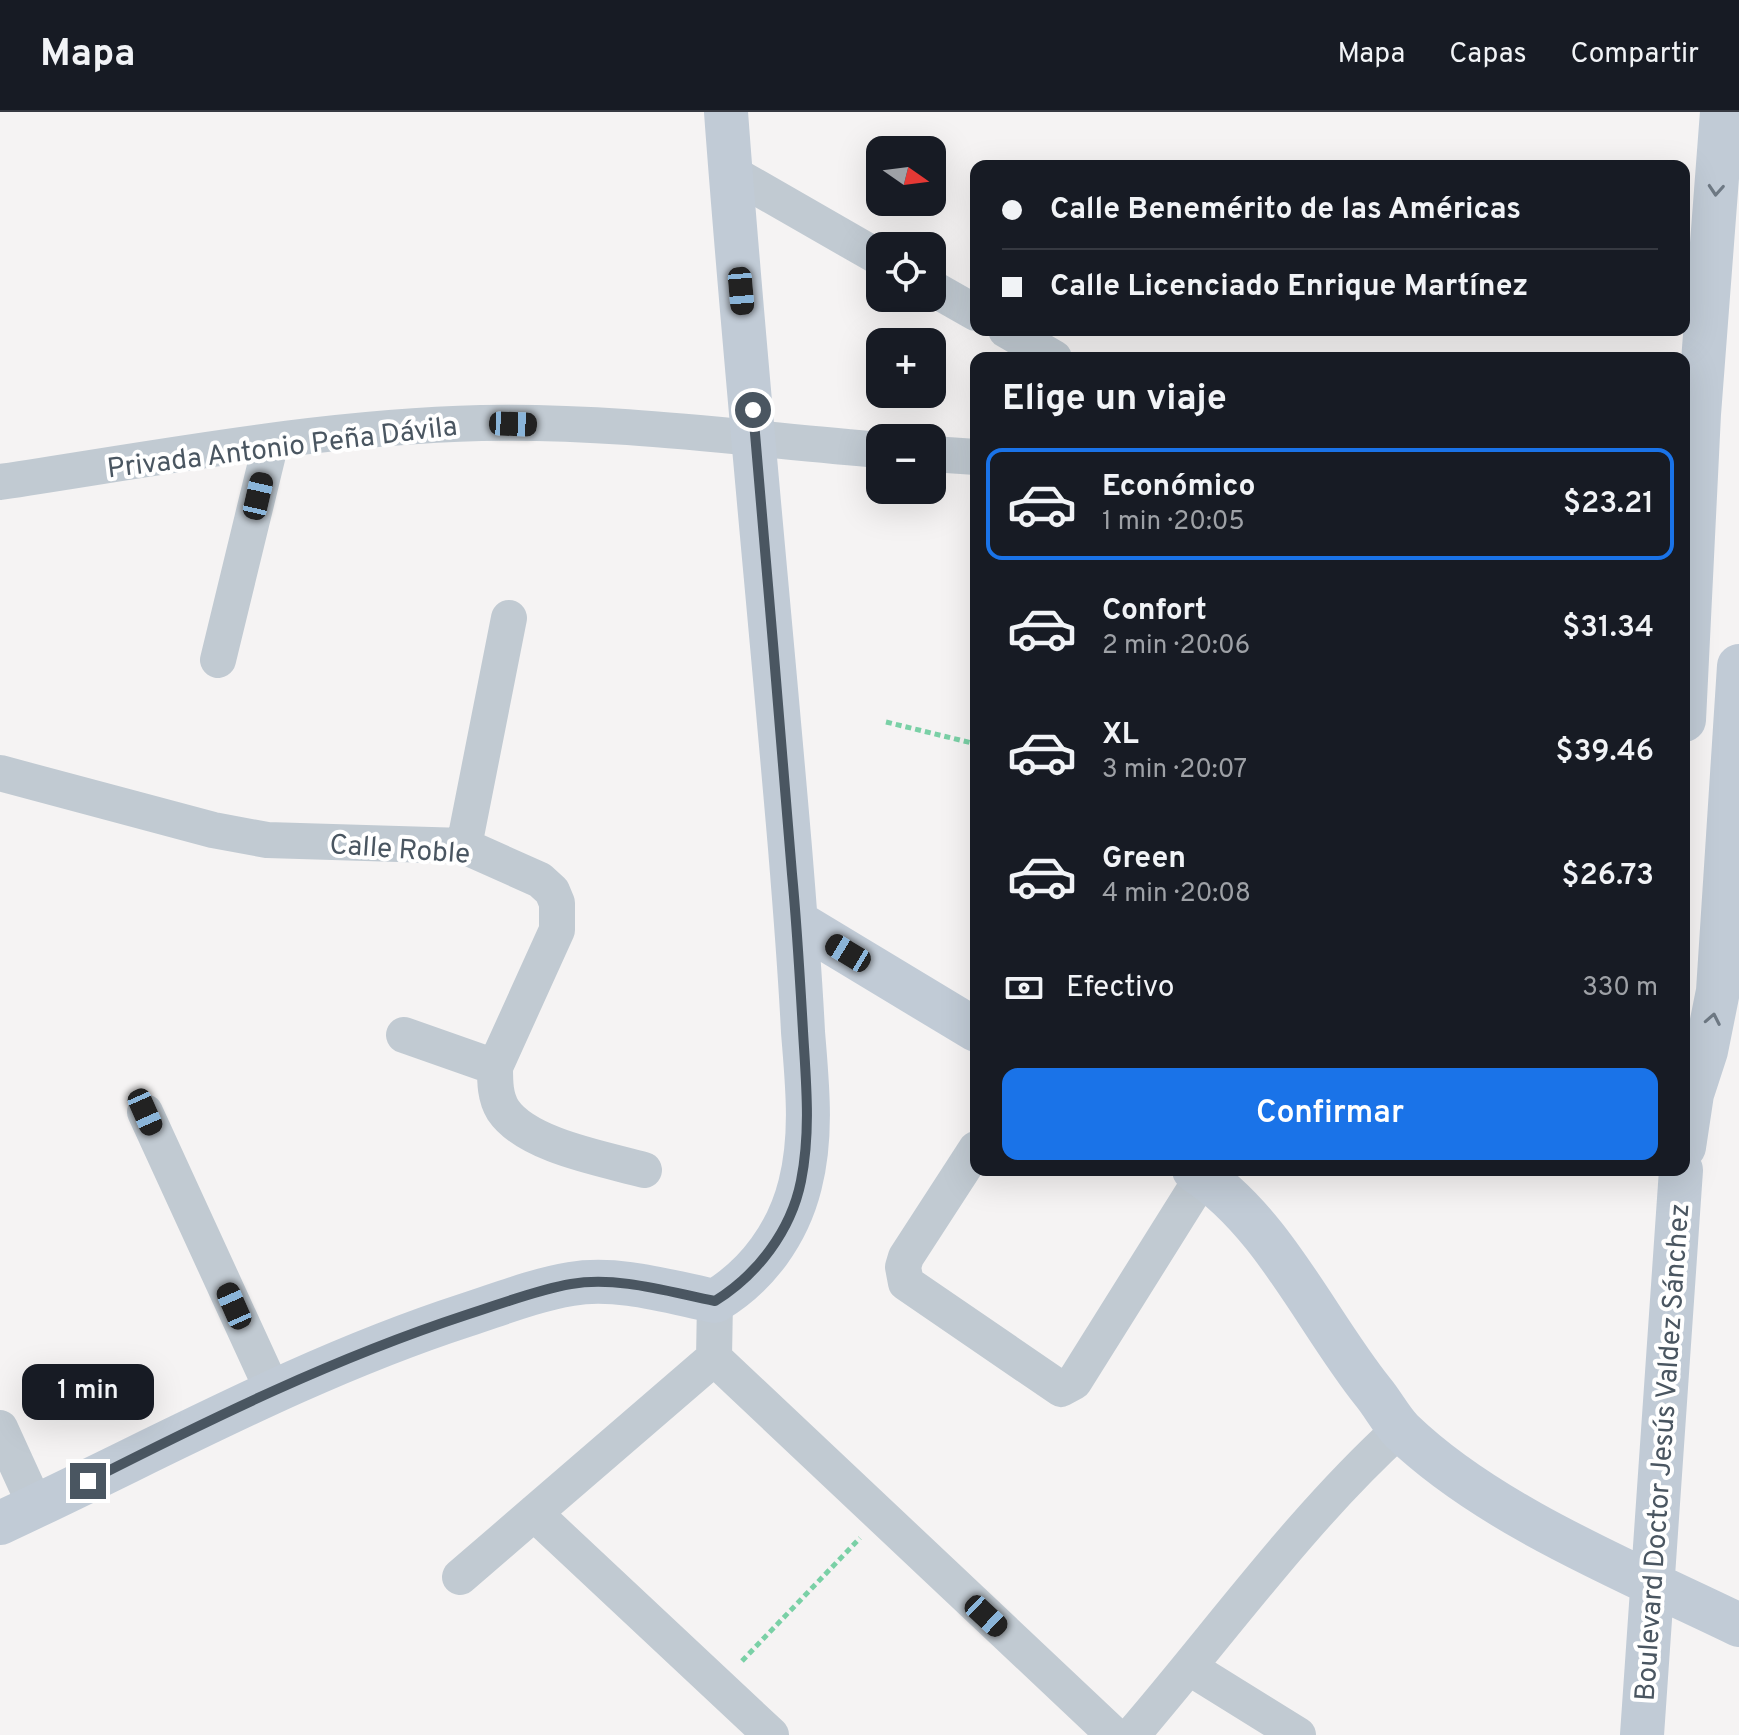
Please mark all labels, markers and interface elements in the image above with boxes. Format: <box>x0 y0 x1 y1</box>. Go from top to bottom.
text: Mapa <box>40 31 136 80</box>
text: Mapa <box>1338 37 1405 73</box>
text: Capas <box>1449 37 1527 73</box>
text: Compartir <box>1571 37 1699 73</box>
north arrow <box>866 136 946 216</box>
map controls <box>866 136 946 504</box>
one-way arrow <box>1708 184 1725 197</box>
text: Calle Benemérito de las Américas <box>1050 192 1521 229</box>
button: locate <box>866 232 946 312</box>
car <box>727 266 755 316</box>
text: Calle Licenciado Enrique Martínez <box>1050 269 1528 306</box>
button: + <box>866 328 946 408</box>
text: Elige un viaje <box>1002 377 1227 423</box>
route start <box>735 392 771 428</box>
street label: Privada Antonio Peña Dávila <box>105 410 459 488</box>
car <box>489 411 537 437</box>
button: − <box>866 424 946 504</box>
icon: car <box>1006 468 1078 540</box>
text: Económico <box>1102 469 1255 506</box>
car <box>241 470 275 522</box>
text: $23.21 <box>1563 486 1654 523</box>
text: 1 min · 20:05 <box>1102 506 1245 539</box>
icon: car <box>1006 592 1078 664</box>
text: Confort <box>1102 593 1207 630</box>
text: $31.34 <box>1562 610 1654 647</box>
text: 2 min · 20:06 <box>1102 630 1250 663</box>
icon: car <box>1006 716 1078 788</box>
text: XL <box>1102 717 1139 754</box>
text: $39.46 <box>1556 734 1654 771</box>
text: 3 min · 20:07 <box>1102 754 1247 787</box>
street label: Calle Roble <box>328 828 471 874</box>
icon: car <box>1006 840 1078 912</box>
text: Green <box>1102 841 1186 878</box>
text: $26.73 <box>1562 858 1654 895</box>
text: 4 min · 20:08 <box>1102 878 1251 911</box>
car <box>821 930 875 976</box>
icon: cash <box>1002 966 1046 1010</box>
text: Efectivo <box>1066 970 1175 1007</box>
text: 330 m <box>1582 972 1658 1005</box>
one-way arrow <box>1704 1012 1721 1026</box>
button: Confirmar <box>1002 1068 1658 1160</box>
car <box>124 1085 166 1139</box>
street label: Boulevard Doctor Jesús Valdez Sánchez <box>1629 1202 1699 1702</box>
car <box>213 1279 255 1333</box>
callout: 1 min <box>22 1365 154 1421</box>
text: 1 min <box>57 1375 119 1408</box>
route end <box>70 1463 106 1499</box>
car <box>960 1591 1012 1641</box>

